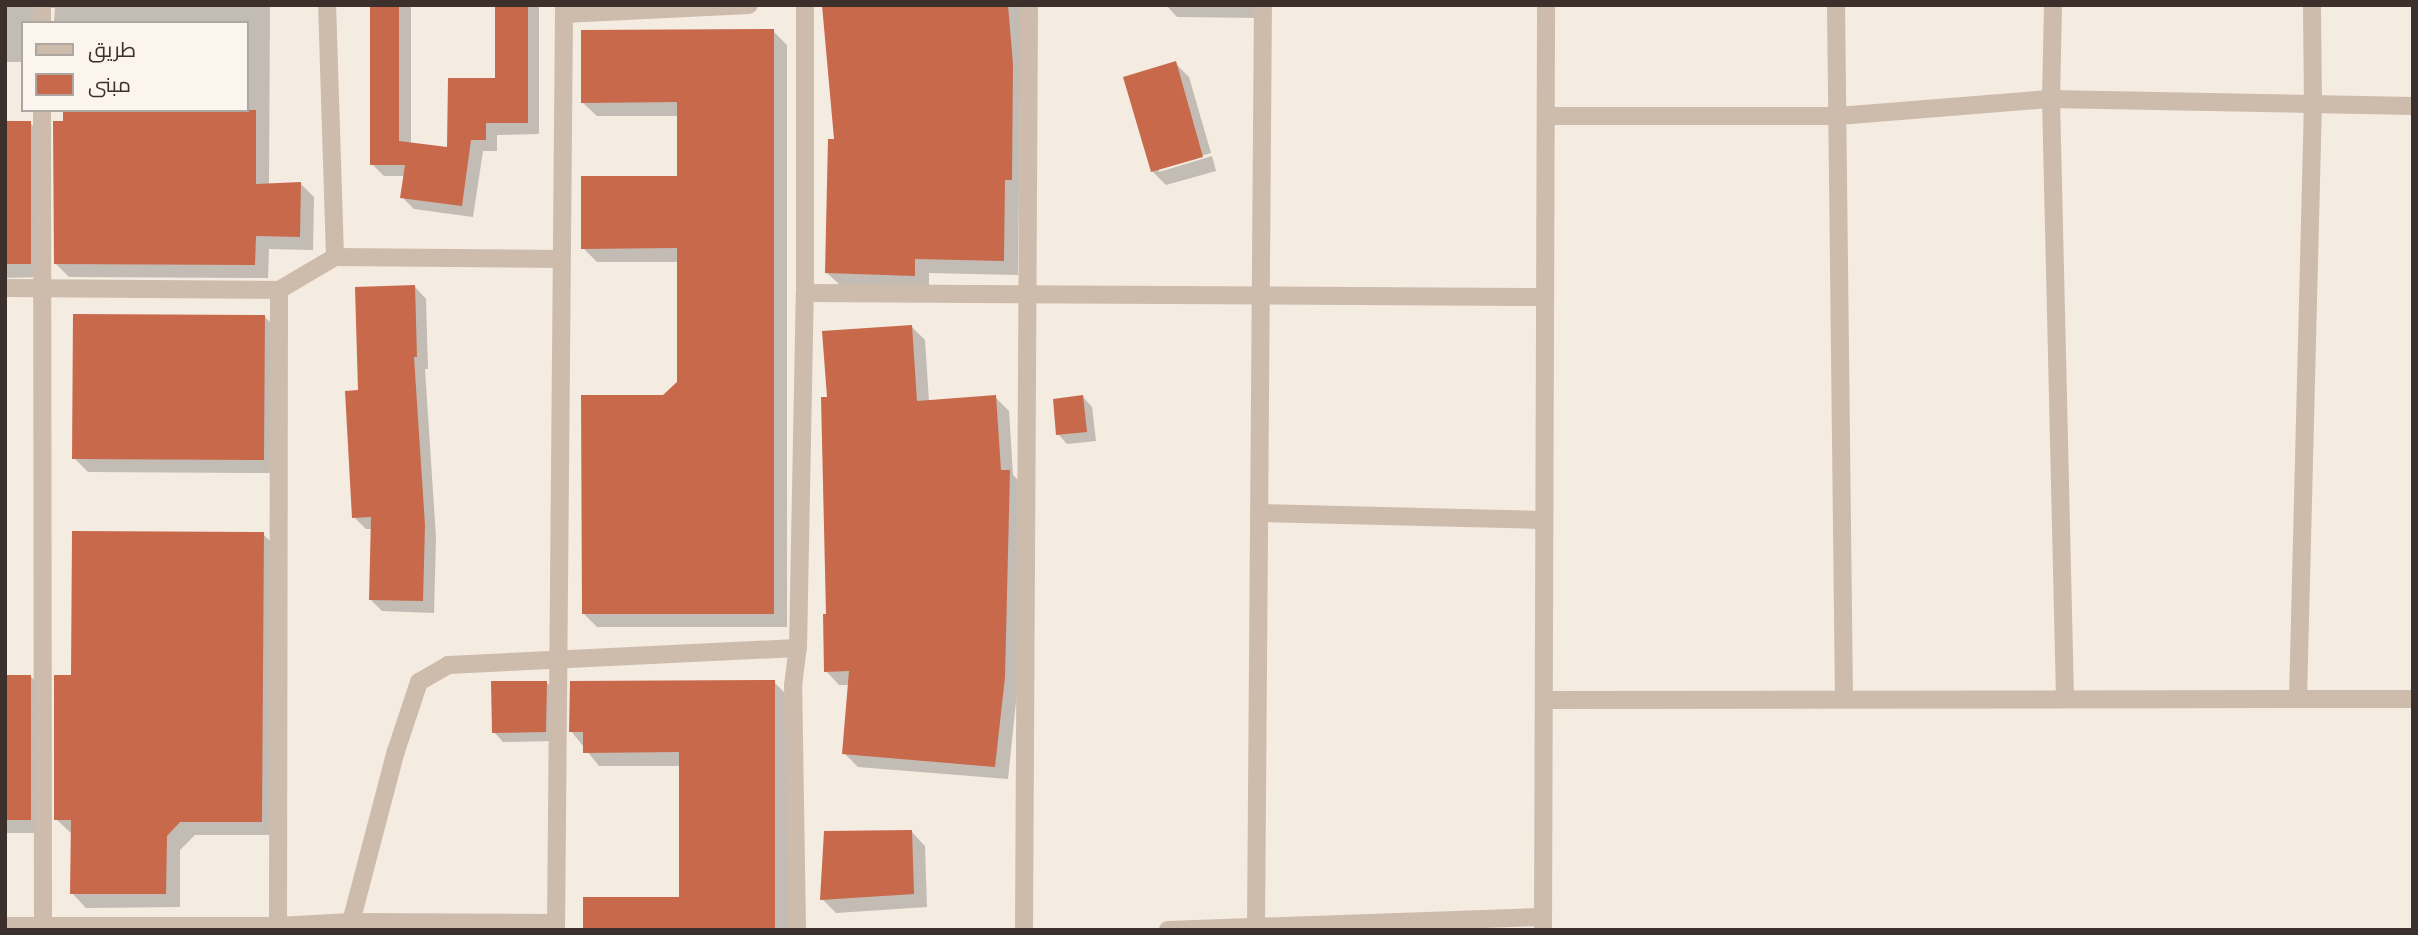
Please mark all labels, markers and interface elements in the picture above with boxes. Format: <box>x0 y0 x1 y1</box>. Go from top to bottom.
legend <box>21 21 248 112</box>
text: طريق <box>88 36 136 64</box>
text: مبنى <box>88 71 131 99</box>

